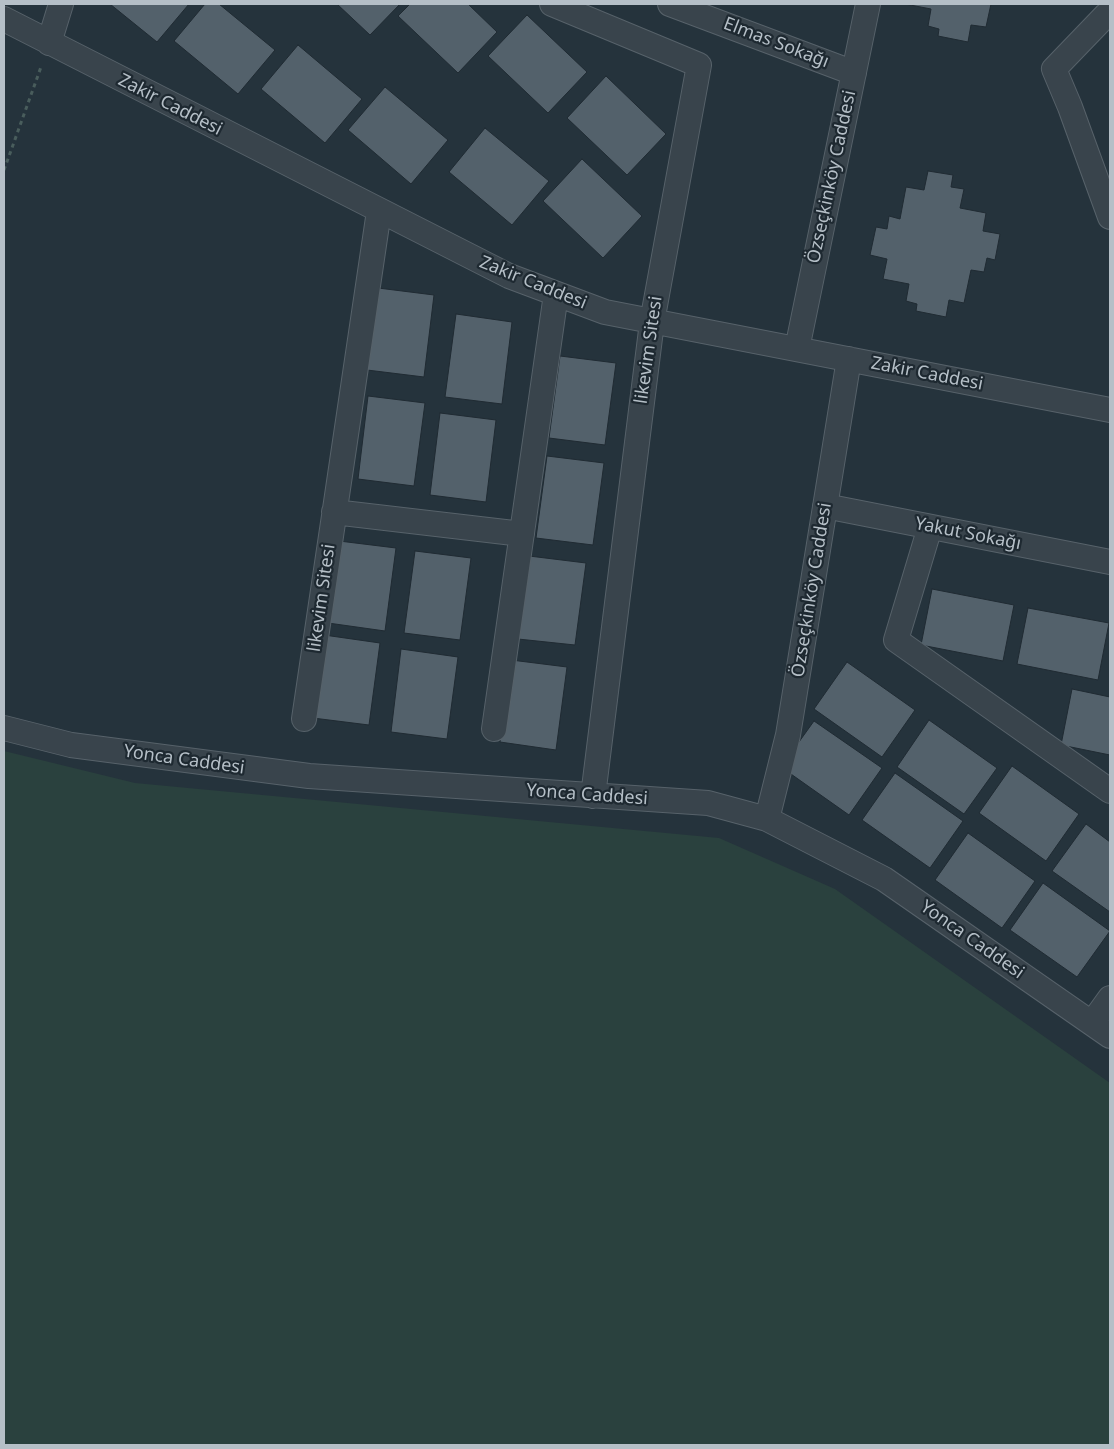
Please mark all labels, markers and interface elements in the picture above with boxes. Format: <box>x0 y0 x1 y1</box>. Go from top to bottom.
street label: Elmas Sokağı <box>720 13 832 73</box>
street label: Zakir Caddesi <box>114 70 226 140</box>
street label: Özseçkinköy Caddesi <box>803 89 861 265</box>
street label: Zakir Caddesi <box>476 252 590 314</box>
street label: likevim Sitesi <box>631 295 667 405</box>
street label: Zakir Caddesi <box>869 353 985 395</box>
street label: Özseçkinköy Caddesi <box>788 501 836 679</box>
street label: Yakut Sokağı <box>913 513 1023 555</box>
street label: likevim Sitesi <box>304 543 340 653</box>
street label: Yonca Caddesi <box>122 741 246 779</box>
street label: Yonca Caddesi <box>526 780 648 810</box>
street label: Yonca Caddesi <box>916 896 1028 984</box>

